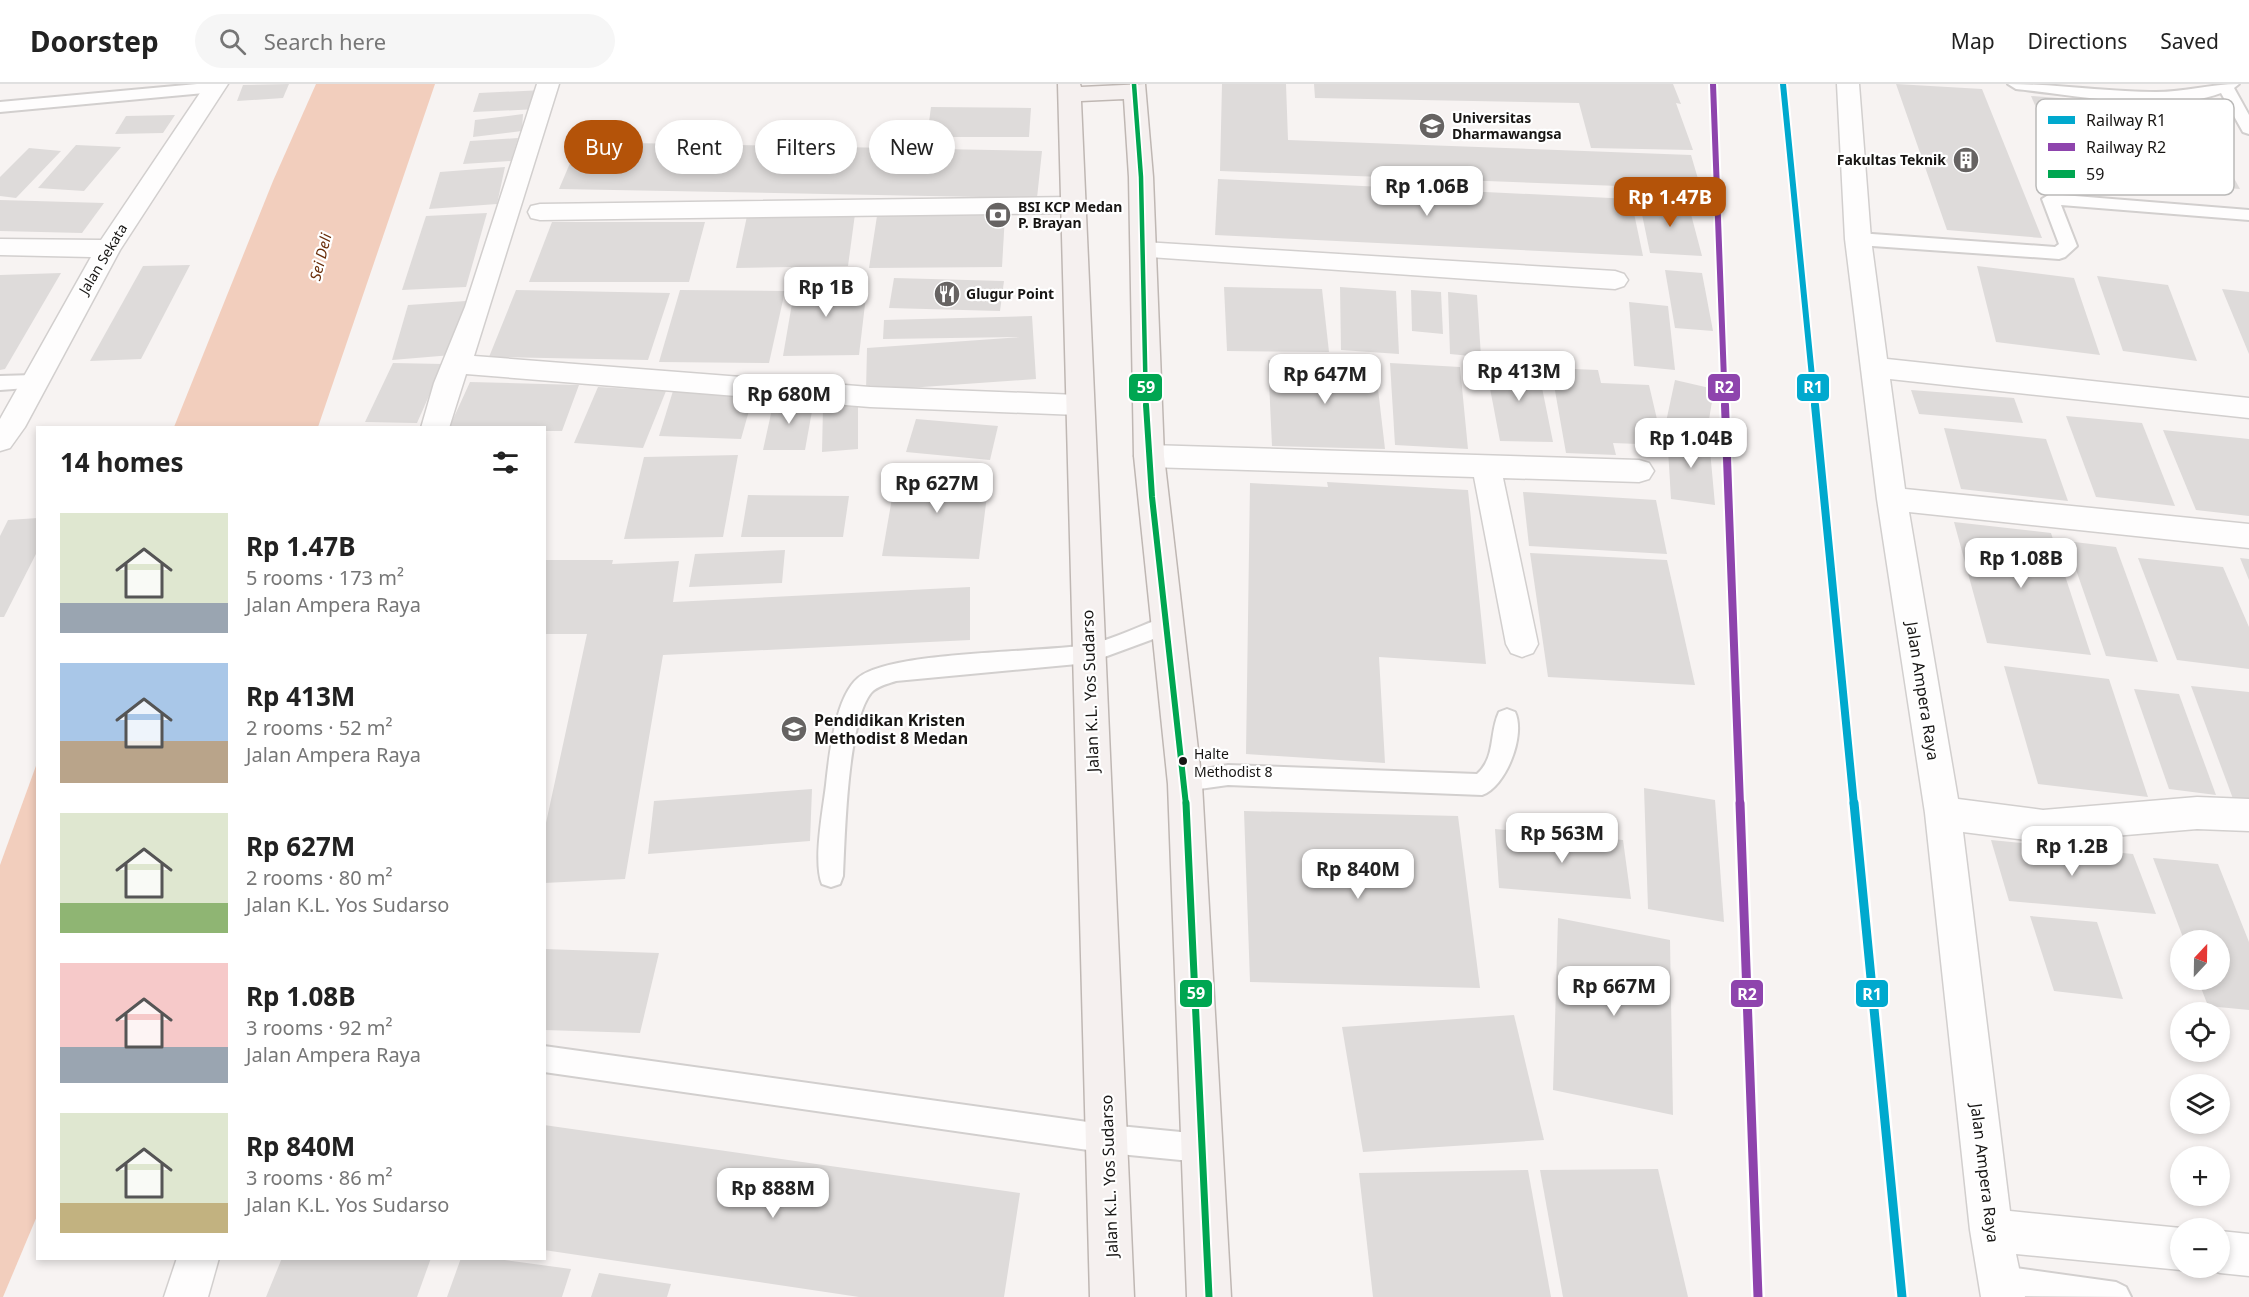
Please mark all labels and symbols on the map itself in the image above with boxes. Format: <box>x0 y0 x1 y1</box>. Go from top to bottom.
legend <box>2036 99 2234 195</box>
place label: Universitas Dharmawangsa <box>1452 108 1562 143</box>
text: Railway R1 <box>2086 109 2166 131</box>
school or university icon: Universitas Dharmawangsa <box>1417 111 1447 141</box>
text: Railway R2 <box>2086 136 2166 158</box>
building icon: Fakultas Teknik <box>1951 145 1981 175</box>
place label: Fakultas Teknik <box>1837 150 1946 169</box>
text: 59 <box>2086 163 2104 185</box>
pin: Rp 1.06B <box>1365 166 1489 217</box>
pin: Rp 1.47B <box>1608 177 1732 228</box>
place label: BSI KCP Medan P. Brayan <box>1018 197 1122 232</box>
bank icon: BSI KCP Medan P. Brayan <box>983 200 1013 230</box>
street label: Jalan Sekata <box>73 220 131 299</box>
water label: Sei Deli <box>305 230 336 282</box>
pin: Rp 1B <box>784 267 868 318</box>
restaurant icon: Glugur Point <box>932 279 962 309</box>
place label: Glugur Point <box>966 284 1054 303</box>
pin: Rp 413M <box>1464 351 1574 402</box>
pin: Rp 647M <box>1270 354 1380 405</box>
line badge: 59 <box>1128 373 1163 402</box>
line badge: R2 <box>1707 373 1741 402</box>
line badge: R1 <box>1796 373 1830 402</box>
pin: Rp 680M <box>734 374 844 425</box>
text: 59 <box>1137 376 1155 398</box>
text: R2 <box>1714 376 1734 398</box>
text: R1 <box>1803 376 1823 398</box>
pin: Rp 1.04B <box>1629 418 1753 469</box>
pin: Rp 627M <box>882 463 992 514</box>
pin: Rp 1.08B <box>1959 538 2083 589</box>
street label: Jalan K.L. Yos Sudarso <box>1076 609 1104 775</box>
street label: Jalan Ampera Raya <box>1901 618 1945 762</box>
place label: Pendidikan Kristen Methodist 8 Medan <box>814 709 968 749</box>
school or university icon: Pendidikan Kristen Methodist 8 Medan <box>779 714 809 744</box>
place label: Halte Methodist 8 <box>1194 744 1272 781</box>
marker: Halte Methodist 8 <box>1177 755 1189 767</box>
pin: Rp 563M <box>1507 813 1617 864</box>
pin: Rp 1.2B <box>2017 826 2127 877</box>
pin: Rp 840M <box>1303 849 1413 900</box>
north arrow <box>2170 930 2230 990</box>
pin: Rp 667M <box>1559 966 1669 1017</box>
line badge: 59 <box>1179 979 1213 1008</box>
line badge: R2 <box>1730 979 1764 1008</box>
line badge: R1 <box>1855 979 1889 1008</box>
text: 59 <box>1187 982 1205 1004</box>
text: R2 <box>1737 983 1757 1005</box>
text: R1 <box>1862 983 1882 1005</box>
street label: Jalan K.L. Yos Sudarso <box>1095 1094 1123 1260</box>
street label: Jalan Ampera Raya <box>1965 1100 2004 1244</box>
pin: Rp 888M <box>718 1168 828 1219</box>

